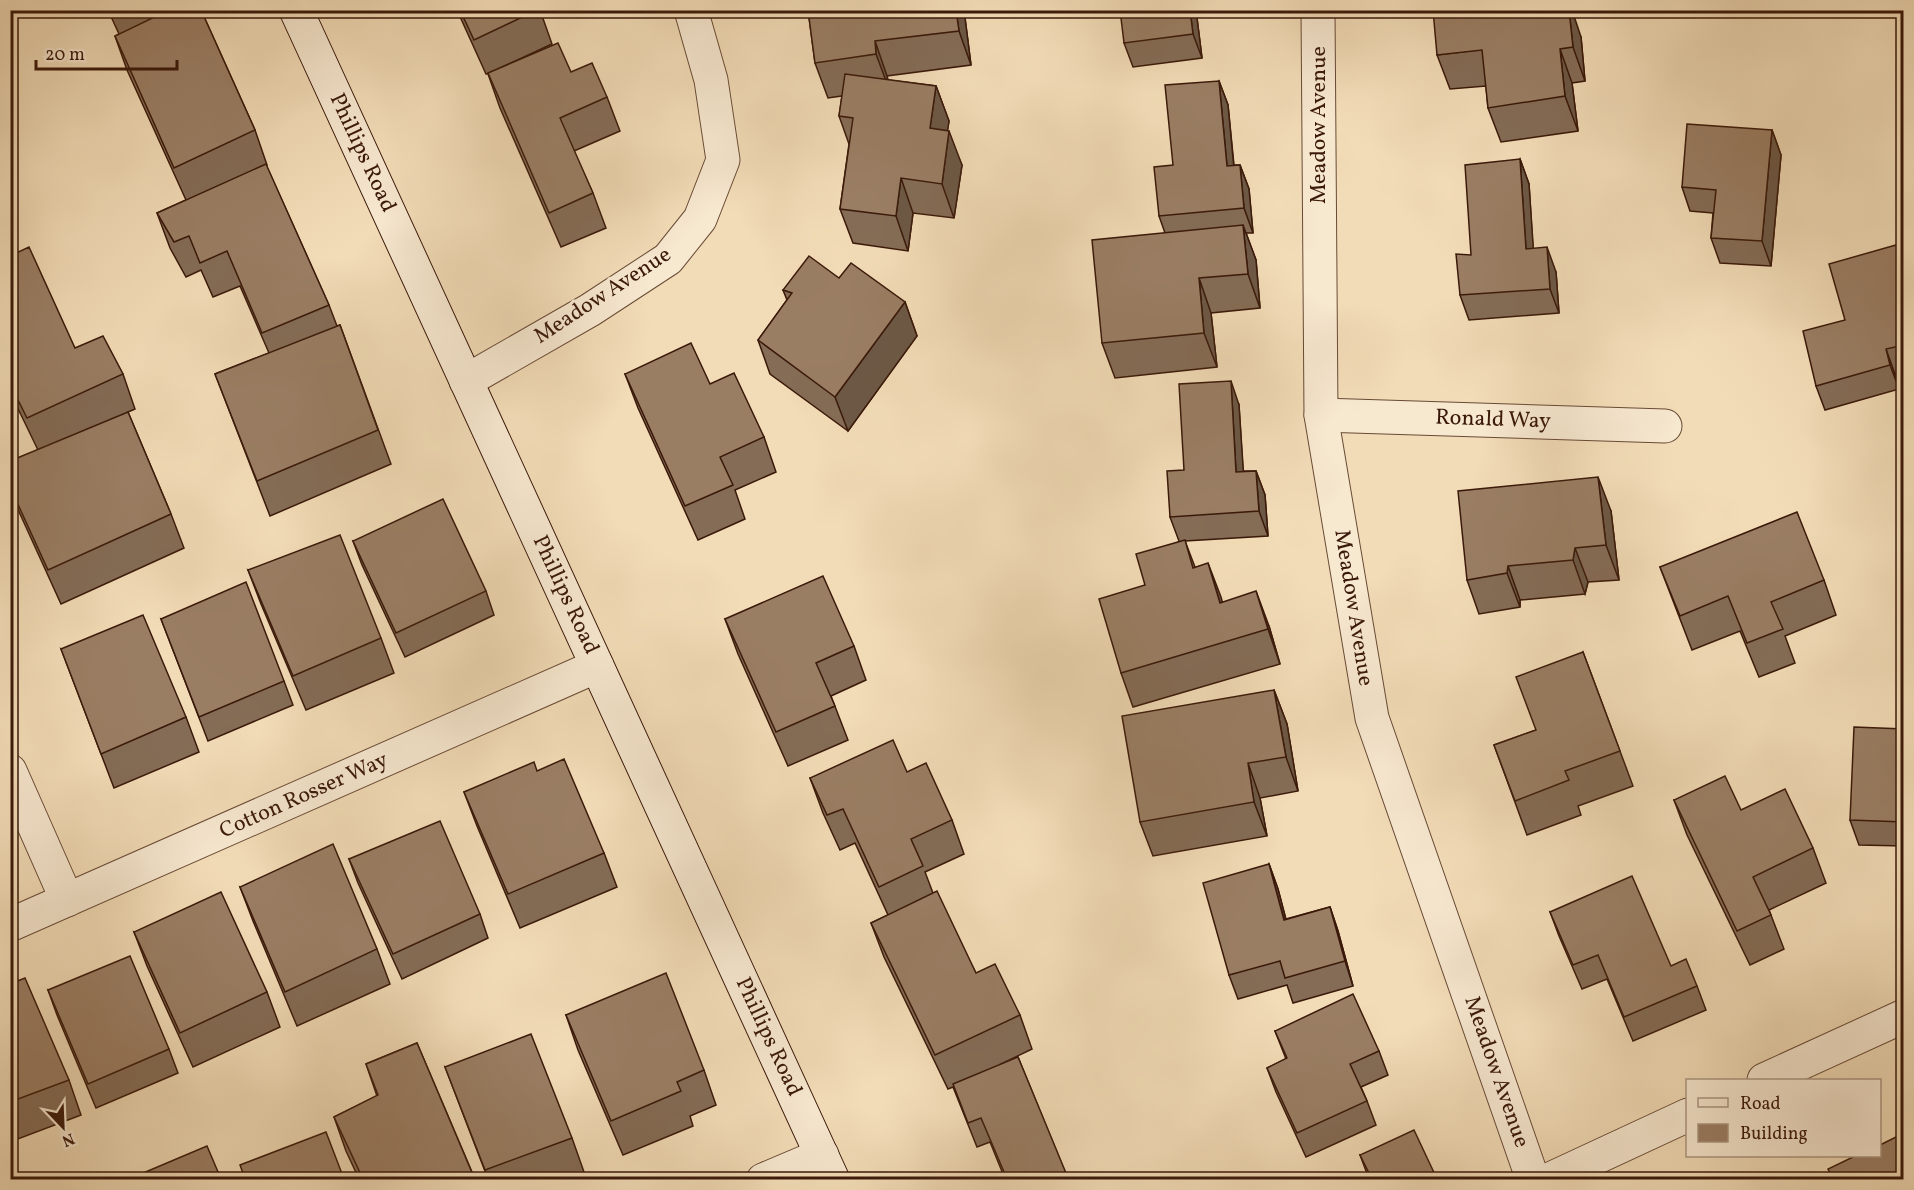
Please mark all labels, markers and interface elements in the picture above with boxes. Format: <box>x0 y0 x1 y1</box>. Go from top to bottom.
scale bar <box>36 33 177 71</box>
text: 20 m <box>45 43 85 68</box>
street label: Meadow Avenue <box>1304 46 1335 204</box>
street label: Phillips Road <box>321 88 403 218</box>
street label: Meadow Avenue <box>528 240 678 352</box>
street label: Ronald Way <box>1435 402 1552 438</box>
street label: Meadow Avenue <box>1325 528 1381 688</box>
street label: Phillips Road <box>524 530 606 660</box>
street label: Cotton Rosser Way <box>215 745 393 847</box>
street label: Phillips Road <box>727 972 809 1102</box>
street label: Meadow Avenue <box>1456 992 1536 1152</box>
legend <box>1686 1079 1881 1157</box>
text: Road <box>1740 1092 1781 1117</box>
north arrow <box>33 1097 93 1157</box>
text: Building <box>1740 1122 1808 1147</box>
text: N <box>58 1127 78 1152</box>

